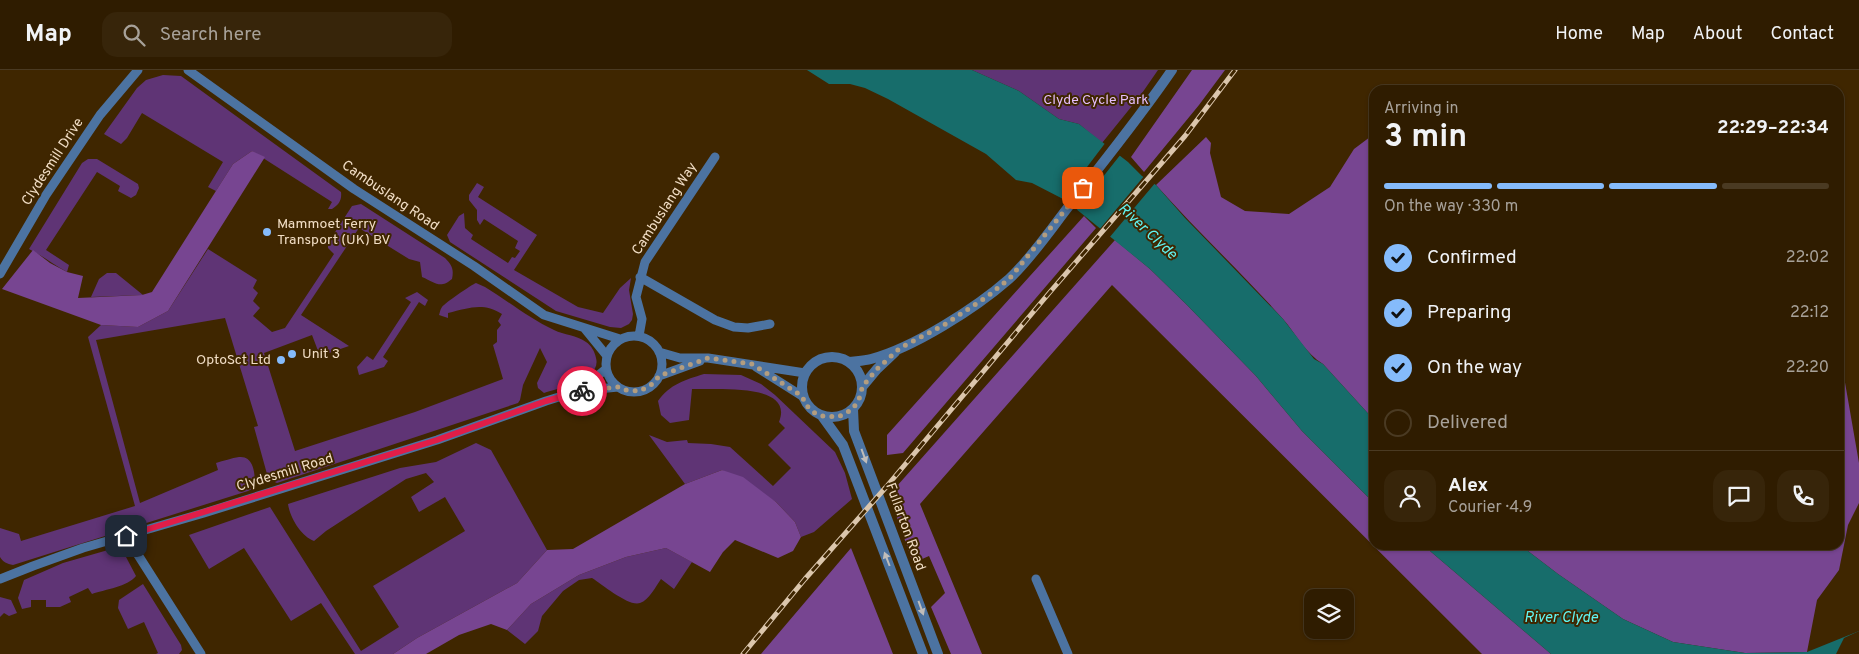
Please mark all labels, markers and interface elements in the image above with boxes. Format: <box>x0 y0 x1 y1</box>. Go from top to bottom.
search box <box>102 12 452 57</box>
text: Map <box>25 20 72 50</box>
icon: search <box>120 21 148 49</box>
text: Search here <box>160 23 261 47</box>
text: Home <box>1555 23 1603 46</box>
text: Map <box>1631 23 1665 46</box>
text: About <box>1693 23 1742 46</box>
text: Contact <box>1770 23 1834 46</box>
park label: Clyde Cycle Park <box>1043 92 1149 109</box>
text: Arriving in <box>1384 99 1459 119</box>
street label: Clydesmill Drive <box>18 115 88 209</box>
text: 22:29–22:34 <box>1717 116 1829 140</box>
text: 3 min <box>1384 118 1467 158</box>
street label: Cambuslang Road <box>338 157 442 235</box>
street label: Cambuslang Way <box>629 159 701 259</box>
pin <box>1062 167 1104 209</box>
icon: bag <box>1069 174 1097 202</box>
text: On the way · 330 m <box>1384 197 1518 217</box>
water label: River Clyde <box>1113 200 1181 264</box>
place label: Mammoet Ferry Transport (UK) BV <box>277 216 390 249</box>
marker: Mammoet Ferry Transport (UK) BV <box>261 226 273 238</box>
icon: check <box>1384 244 1412 272</box>
text: Confirmed <box>1427 246 1517 270</box>
text: 22:02 <box>1786 248 1829 268</box>
icon: check <box>1384 299 1412 327</box>
text: Preparing <box>1427 301 1511 325</box>
text: 22:12 <box>1790 303 1829 323</box>
place label: Unit 3 <box>302 346 340 363</box>
marker: Unit 3 <box>286 348 298 360</box>
place label: OptoSct Ltd <box>196 352 271 369</box>
marker: OptoSct Ltd <box>275 354 287 366</box>
icon: check <box>1384 354 1412 382</box>
text: On the way <box>1427 356 1522 380</box>
text: 22:20 <box>1786 358 1829 378</box>
courier <box>557 366 607 416</box>
icon: bike <box>568 377 596 405</box>
text: Delivered <box>1427 411 1508 435</box>
one-way arrow <box>860 449 868 464</box>
street label: Clydesmill Road <box>235 450 335 496</box>
button: person <box>1384 470 1436 522</box>
button: chat <box>1713 470 1765 522</box>
button: phone <box>1777 470 1829 522</box>
text: Alex <box>1448 474 1488 498</box>
street label: Fullarton Road <box>881 481 929 573</box>
text: Courier · 4.9 <box>1448 498 1532 518</box>
pin <box>105 515 147 557</box>
icon: home <box>112 522 140 550</box>
one-way arrow <box>882 552 890 567</box>
map controls <box>1304 589 1354 639</box>
button: layers <box>1304 589 1354 639</box>
one-way arrow <box>918 601 925 616</box>
water label: River Clyde <box>1524 609 1598 628</box>

